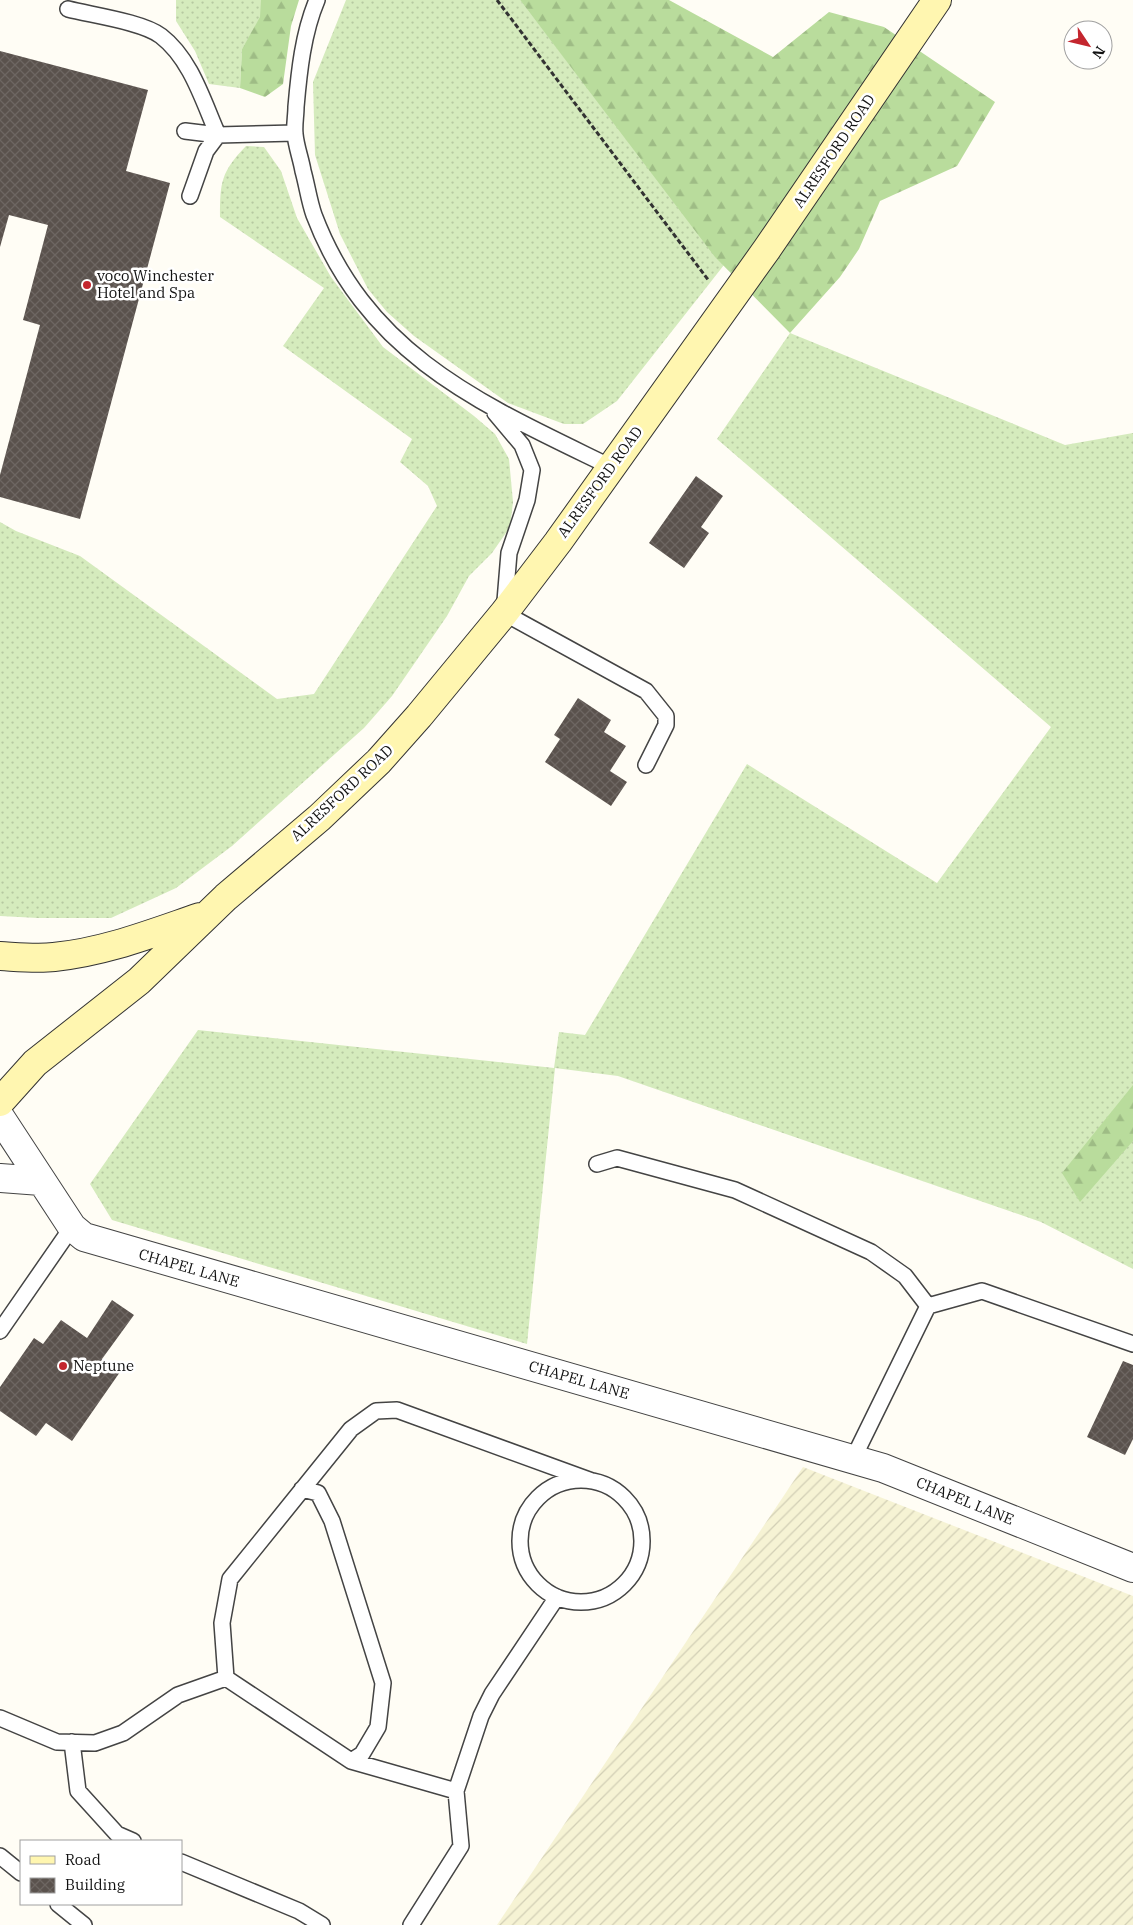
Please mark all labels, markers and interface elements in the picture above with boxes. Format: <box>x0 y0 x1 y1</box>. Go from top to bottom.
north arrow <box>1063 20 1113 70</box>
text: N <box>1088 43 1109 62</box>
street label: ALRESFORD ROAD <box>789 90 879 211</box>
place label: voco Winchester Hotel and Spa <box>97 266 214 302</box>
marker: voco Winchester Hotel and Spa <box>81 279 93 291</box>
street label: ALRESFORD ROAD <box>553 422 646 541</box>
street label: ALRESFORD ROAD <box>287 740 397 845</box>
street label: CHAPEL LANE <box>137 1244 242 1291</box>
place label: Neptune <box>73 1356 134 1375</box>
street label: CHAPEL LANE <box>527 1356 632 1403</box>
marker: Neptune <box>57 1360 69 1372</box>
street label: CHAPEL LANE <box>913 1472 1017 1529</box>
legend <box>20 1840 182 1905</box>
text: Road <box>65 1850 101 1869</box>
text: Building <box>65 1875 125 1894</box>

